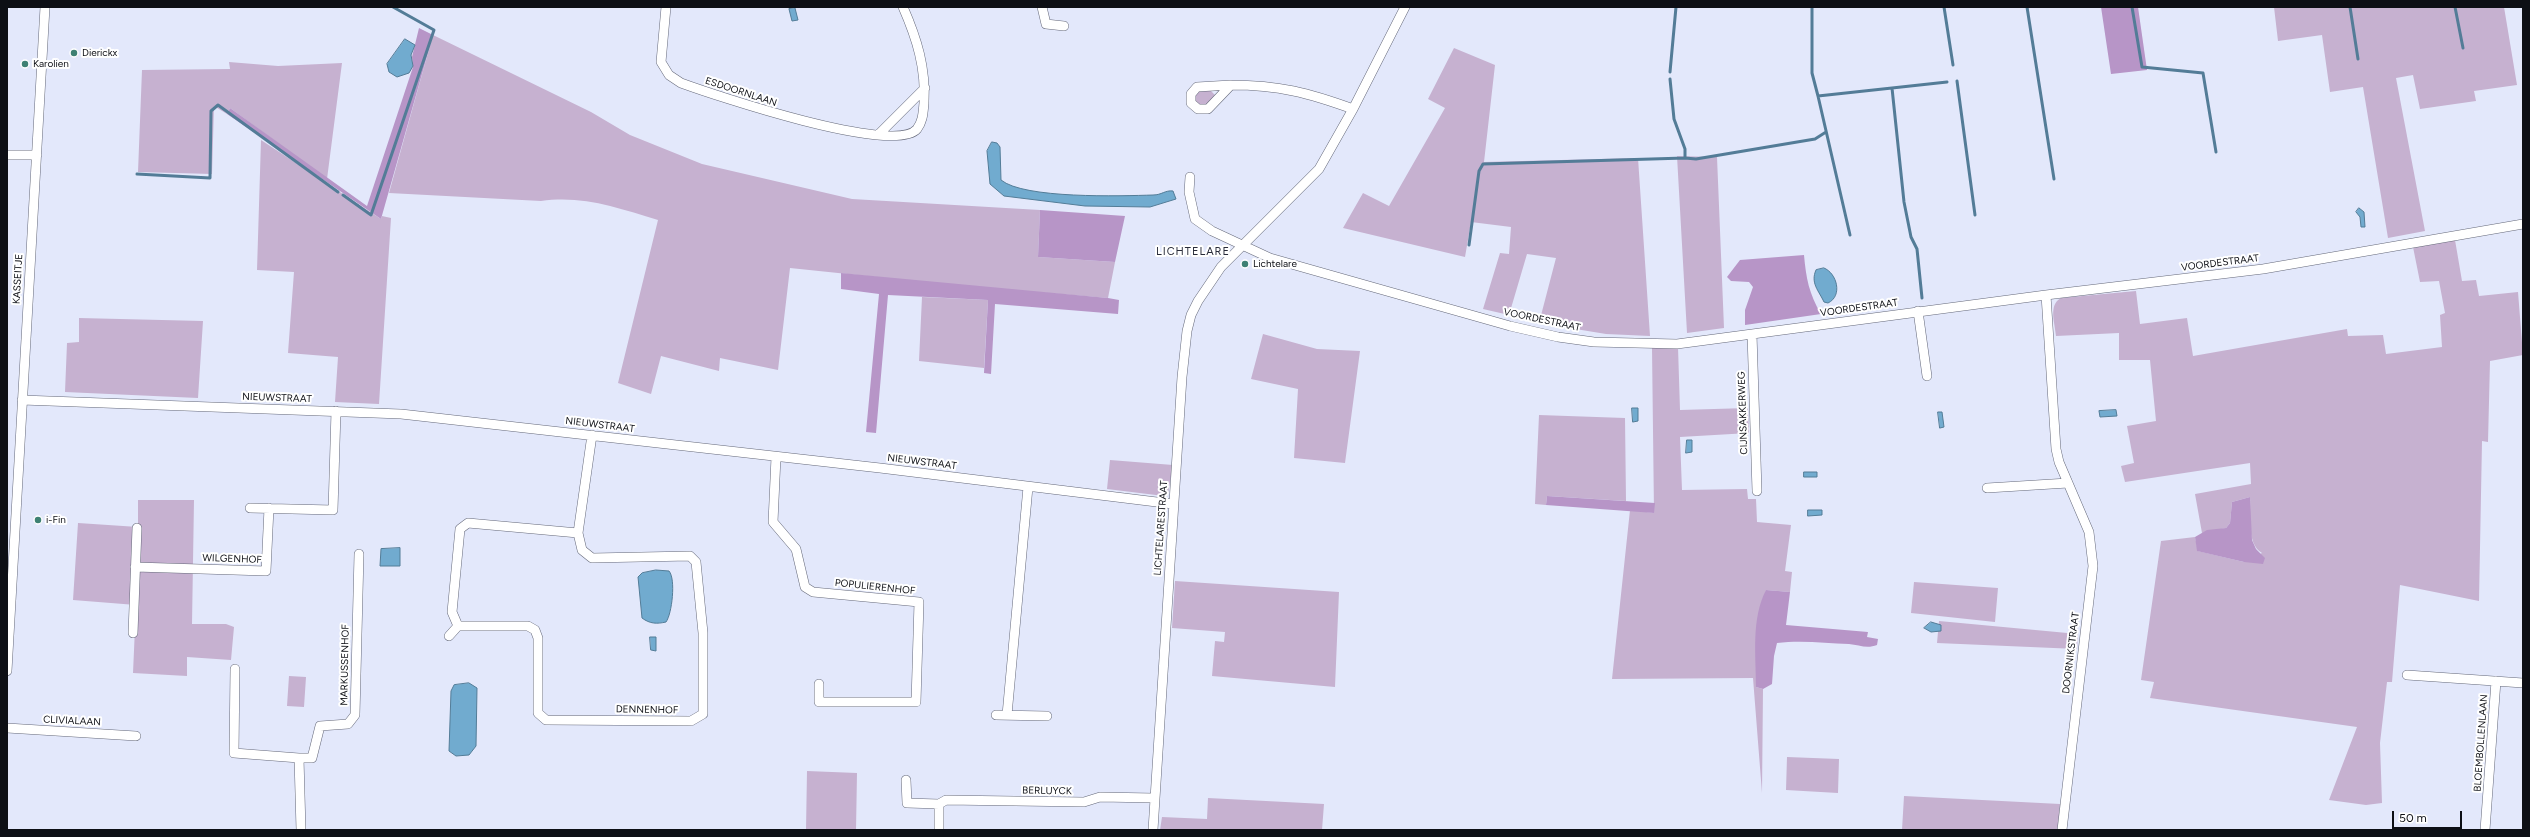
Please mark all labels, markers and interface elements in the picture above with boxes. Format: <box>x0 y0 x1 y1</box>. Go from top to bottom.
place label: Dierickx <box>82 47 117 59</box>
marker: Dierickx <box>69 48 79 58</box>
place label: Karolien <box>33 58 69 70</box>
marker: Karolien <box>20 59 30 69</box>
street label: ESDOORNLAAN <box>704 75 778 109</box>
district label: LICHTELARE <box>1156 245 1230 259</box>
street label: VOORDESTRAAT <box>2180 252 2260 274</box>
street label: KASSEITJE <box>11 254 25 304</box>
place label: Lichtelare <box>1253 258 1297 270</box>
marker: Lichtelare <box>1240 259 1250 269</box>
street label: VOORDESTRAAT <box>1819 297 1899 319</box>
street label: VOORDESTRAAT <box>1502 306 1582 334</box>
street label: CIJNSAKKERWEG <box>1736 371 1750 455</box>
street label: NIEUWSTRAAT <box>242 391 312 405</box>
street label: NIEUWSTRAAT <box>565 415 635 435</box>
street label: NIEUWSTRAAT <box>887 452 957 472</box>
street label: LICHTELARESTRAAT <box>1152 480 1170 576</box>
place label: i-Fin <box>46 514 66 526</box>
marker: i-Fin <box>33 515 43 525</box>
street label: WILGENHOF <box>202 552 262 566</box>
street label: POPULIERENHOF <box>834 577 916 597</box>
street label: DOORNIKSTRAAT <box>2060 612 2082 694</box>
street label: MARKUSSENHOF <box>338 624 352 706</box>
street label: BLOEMBOLLENLAAN <box>2472 694 2490 792</box>
street label: DENNENHOF <box>616 703 678 717</box>
street label: CLIVIALAAN <box>43 713 101 729</box>
street label: BERLUYCK <box>1022 785 1072 797</box>
scale bar <box>2394 803 2464 829</box>
text: 50 m <box>2399 811 2427 825</box>

